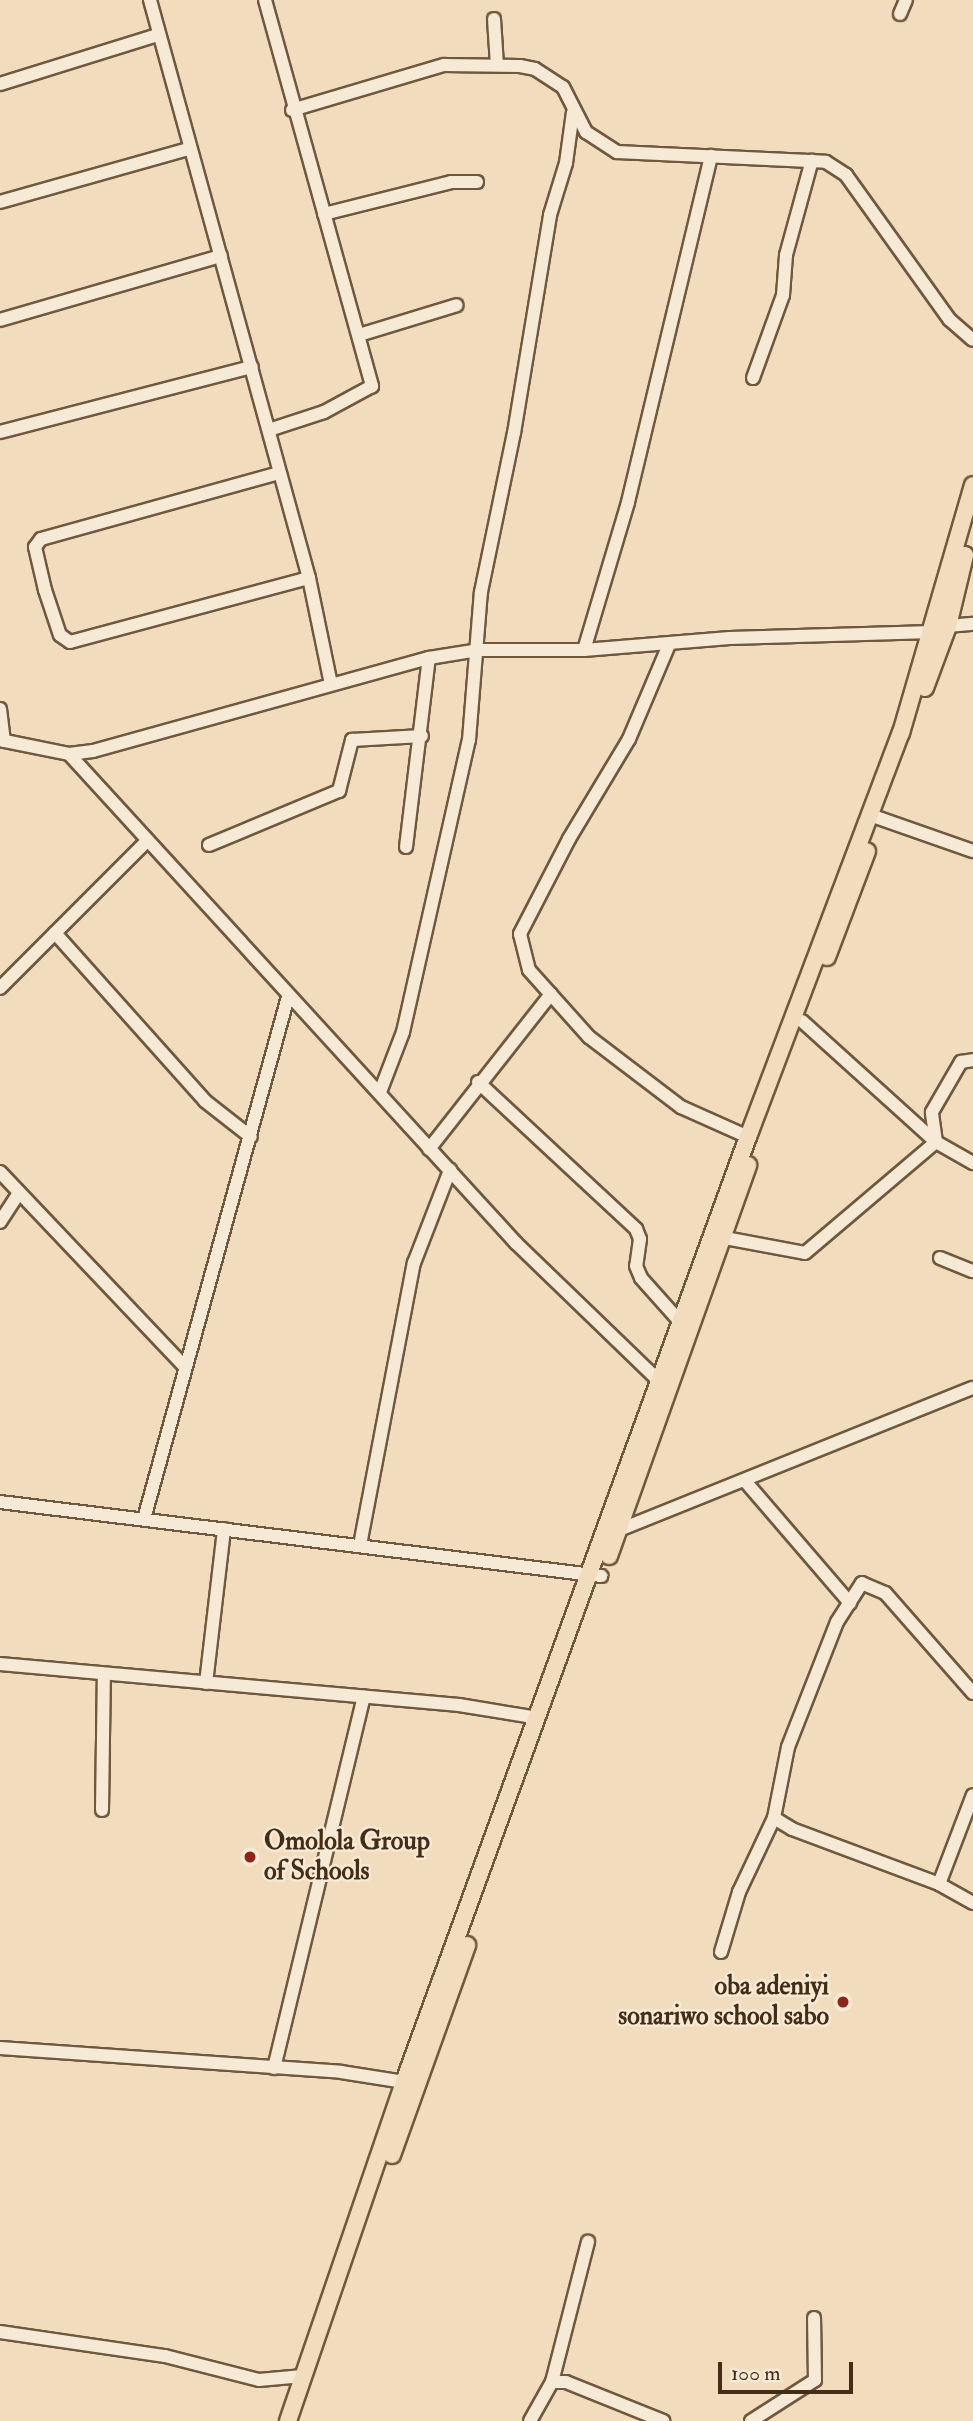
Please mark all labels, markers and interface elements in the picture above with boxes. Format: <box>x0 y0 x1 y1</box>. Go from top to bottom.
place label: Omolola Group of Schools <box>264 1826 430 1888</box>
marker: Omolola Group of Schools <box>242 1849 258 1865</box>
place label: oba adeniyi sonariwo school sabo <box>618 1971 829 2032</box>
marker: oba adeniyi sonariwo school sabo <box>835 1994 851 2010</box>
scale bar <box>721 2348 856 2392</box>
text: 100 m <box>731 2360 781 2387</box>

